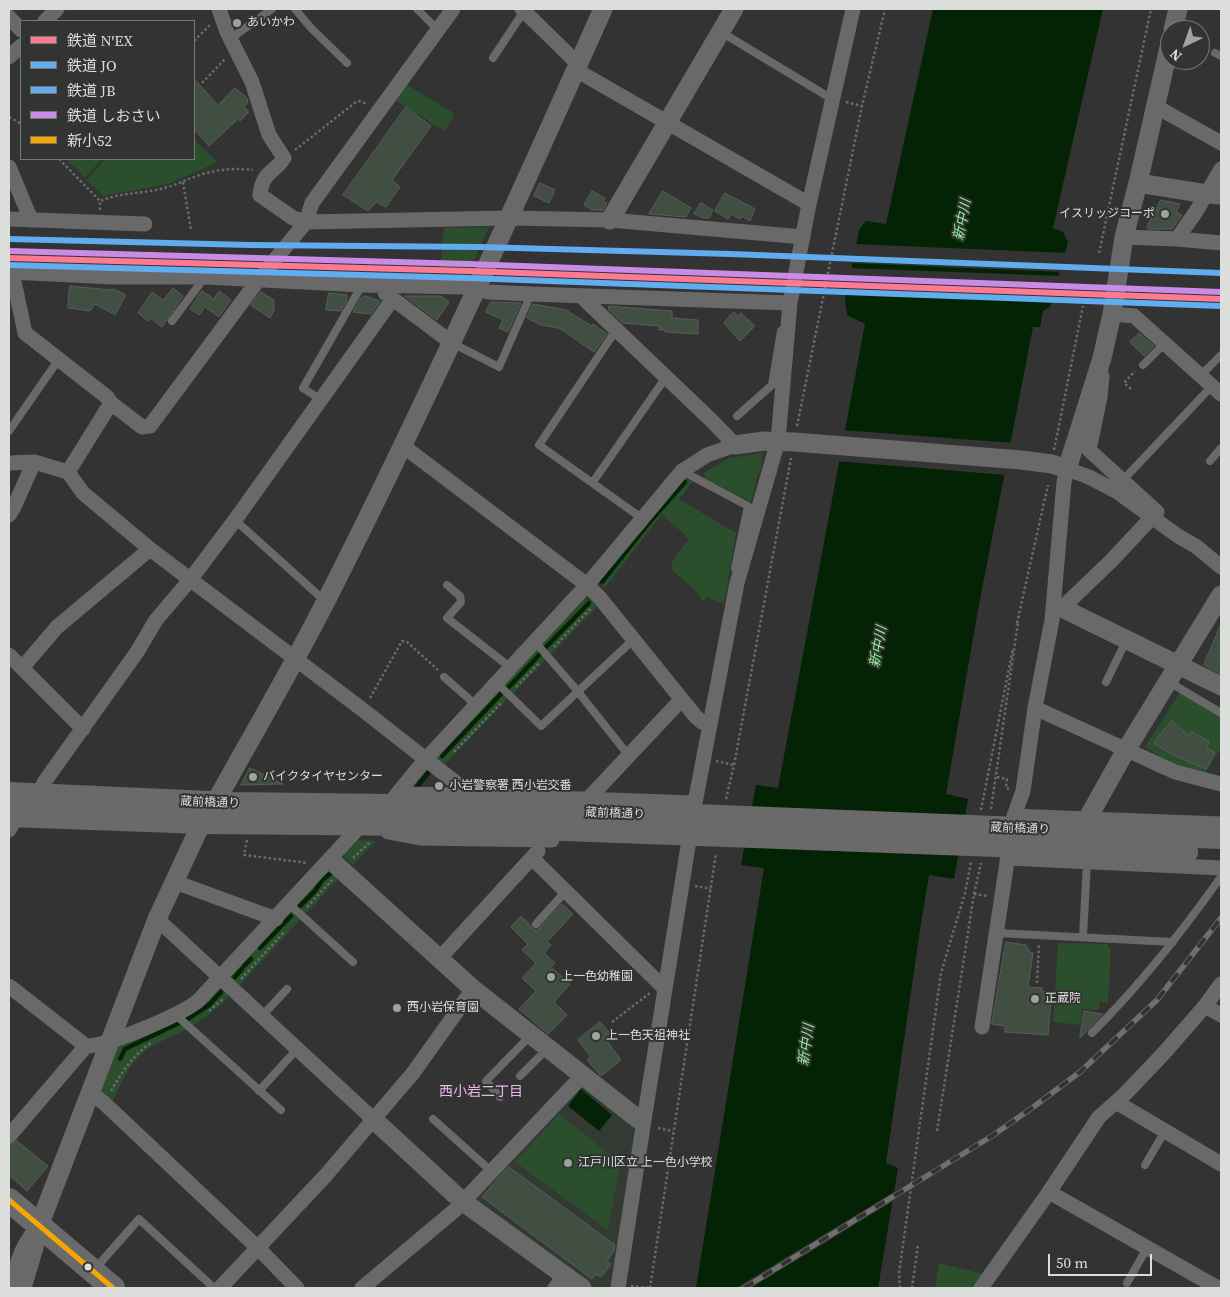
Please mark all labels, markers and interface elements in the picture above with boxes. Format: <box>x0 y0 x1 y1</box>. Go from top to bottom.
place label: あいかわ <box>247 16 295 30</box>
marker: あいかわ <box>231 17 243 29</box>
legend <box>20 20 195 160</box>
north arrow <box>1160 20 1210 70</box>
text: 鉄道 N'EX <box>67 30 133 51</box>
text: N <box>1165 45 1186 66</box>
text: 鉄道 JO <box>67 55 117 76</box>
text: 鉄道 JB <box>67 80 116 101</box>
text: 鉄道 しおさい <box>67 105 161 126</box>
text: 新小52 <box>67 130 112 151</box>
water label: 新中川 <box>951 198 975 242</box>
place label: イスリッジコーポ <box>1059 207 1155 221</box>
marker: イスリッジコーポ <box>1159 208 1171 220</box>
water label: 新中川 <box>867 625 891 669</box>
place label: バイクタイヤセンター <box>263 770 383 784</box>
marker: バイクタイヤセンター <box>247 771 259 783</box>
place label: 小岩警察署 西小岩交番 <box>449 779 572 793</box>
marker: 小岩警察署 西小岩交番 <box>433 780 445 792</box>
street label: 蔵前橋通り <box>180 795 240 811</box>
street label: 蔵前橋通り <box>585 806 645 822</box>
street label: 蔵前橋通り <box>990 821 1050 837</box>
place label: 上一色幼稚園 <box>561 970 633 984</box>
marker: 上一色幼稚園 <box>545 971 557 983</box>
place label: 正蔵院 <box>1045 992 1081 1006</box>
marker: 正蔵院 <box>1029 993 1041 1005</box>
place label: 西小岩保育園 <box>407 1001 479 1015</box>
marker: 西小岩保育園 <box>391 1002 403 1014</box>
water label: 新中川 <box>796 1023 818 1067</box>
place label: 上一色天祖神社 <box>606 1029 690 1043</box>
marker: 上一色天祖神社 <box>590 1030 602 1042</box>
district label: 西小岩二丁目 <box>439 1084 523 1100</box>
place label: 江戸川区立 上一色小学校 <box>578 1156 713 1170</box>
marker: 江戸川区立 上一色小学校 <box>562 1157 574 1169</box>
scale bar <box>1050 1244 1154 1276</box>
text: 50 m <box>1056 1252 1088 1273</box>
unlabelled marker <box>83 1262 93 1272</box>

